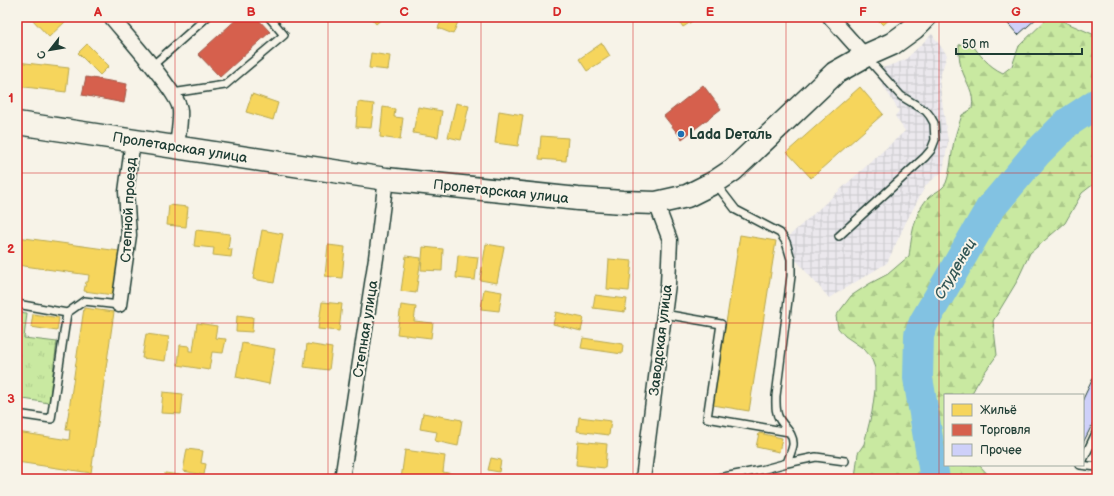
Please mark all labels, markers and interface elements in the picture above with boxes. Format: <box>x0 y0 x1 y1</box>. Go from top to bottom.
text: A <box>93 4 102 20</box>
text: B <box>246 4 256 20</box>
text: C <box>399 4 409 20</box>
text: D <box>552 4 562 20</box>
text: E <box>706 4 715 20</box>
text: F <box>859 4 867 20</box>
text: G <box>1011 4 1021 20</box>
north arrow <box>30 30 70 70</box>
scale bar <box>956 30 1082 56</box>
text: 50 m <box>962 37 989 52</box>
text: С <box>34 48 49 62</box>
text: 1 <box>8 90 14 106</box>
place label: Lada Dеталь <box>689 126 773 143</box>
street label: Пролетарская улица <box>111 128 249 167</box>
marker: Lada Dеталь <box>676 129 686 139</box>
street label: Степной проезд <box>117 157 140 263</box>
street label: Пролетарская улица <box>432 176 570 207</box>
water label: Студенец <box>930 235 981 303</box>
text: 2 <box>7 241 15 257</box>
street label: Степная улица <box>349 278 382 379</box>
street label: Заводская улица <box>645 283 676 397</box>
text: 3 <box>7 391 15 407</box>
legend <box>944 394 1084 466</box>
text: Жильё <box>980 403 1017 418</box>
text: Торговля <box>980 423 1031 438</box>
text: Прочее <box>980 443 1022 458</box>

